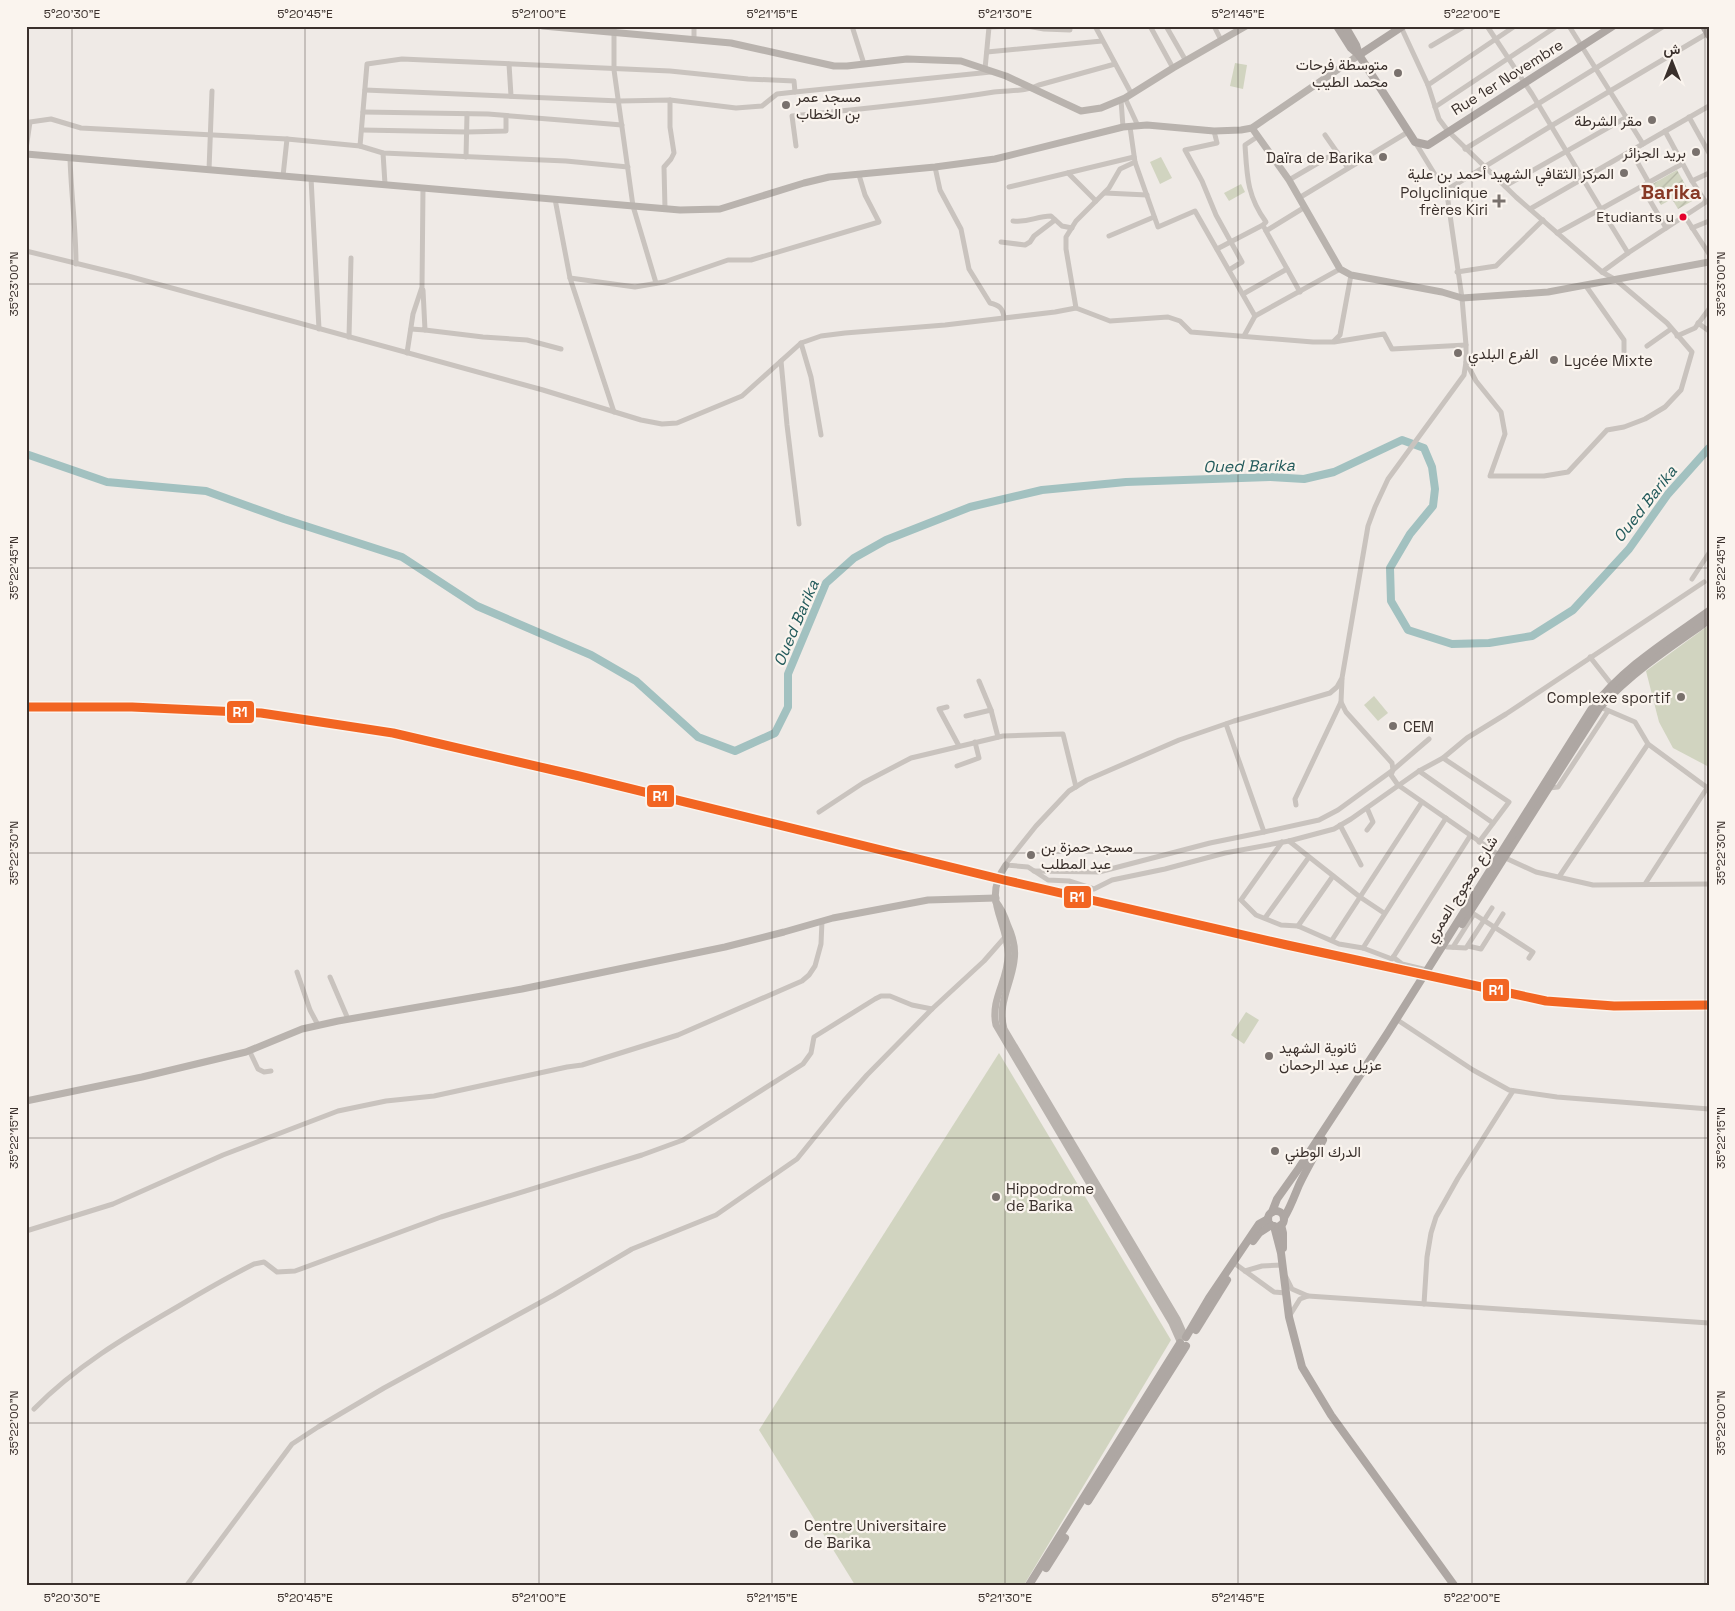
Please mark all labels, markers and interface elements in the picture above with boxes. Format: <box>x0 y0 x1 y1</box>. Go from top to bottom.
text: 5°20'30"E <box>44 6 100 22</box>
text: 5°20'45"E <box>277 6 333 22</box>
text: 5°21'00"E <box>512 6 566 22</box>
text: 5°21'15"E <box>746 6 798 22</box>
text: 5°21'30"E <box>978 6 1032 22</box>
text: 5°21'45"E <box>1211 6 1265 22</box>
text: 5°22'00"E <box>1444 6 1500 22</box>
street label: Rue 1er Novembre <box>1447 35 1567 119</box>
north arrow <box>1648 38 1698 88</box>
text: ش <box>1664 40 1681 58</box>
place label: متوسطة فرحات محمد الطيب <box>1296 55 1388 91</box>
marker: متوسطة فرحات محمد الطيب <box>1392 67 1404 79</box>
place label: مسجد عمر بن الخطاب <box>795 87 861 124</box>
marker: مسجد عمر بن الخطاب <box>780 99 792 111</box>
place label: مقر الشرطة <box>1574 111 1642 130</box>
marker: مقر الشرطة <box>1646 114 1658 126</box>
place label: بريد الجزائر <box>1622 143 1686 162</box>
marker: بريد الجزائر <box>1690 146 1702 158</box>
place label: Daïra de Barika <box>1266 148 1373 167</box>
marker: Daïra de Barika <box>1377 151 1389 163</box>
place label: المركز الثقافي الشهيد أحمد بن علية <box>1407 164 1614 187</box>
marker: المركز الثقافي الشهيد أحمد بن علية <box>1618 167 1630 179</box>
district label: Barika <box>1641 179 1702 205</box>
place label: Polyclinique frères Kiri <box>1400 183 1488 219</box>
marker: Polyclinique frères Kiri <box>1492 194 1506 208</box>
place label: Etudiants u <box>1596 208 1674 226</box>
marker: Etudiants u <box>1678 212 1688 222</box>
text: 35°23'00"N <box>6 252 22 316</box>
text: 35°23'00"N <box>1713 252 1729 316</box>
place label: الفرع البلدي <box>1468 344 1539 367</box>
marker: الفرع البلدي <box>1452 347 1464 359</box>
place label: Lycée Mixte <box>1564 351 1653 370</box>
marker: Lycée Mixte <box>1548 354 1560 366</box>
water label: Oued Barika <box>1203 455 1296 477</box>
water label: Oued Barika <box>1608 461 1682 547</box>
text: 35°22'45"N <box>6 536 22 600</box>
text: 35°22'45"N <box>1713 536 1729 600</box>
water label: Oued Barika <box>768 576 824 669</box>
place label: Complexe sportif <box>1547 688 1671 707</box>
marker: Complexe sportif <box>1675 691 1687 703</box>
line badge: R1 <box>226 700 255 724</box>
text: R1 <box>232 703 248 721</box>
place label: CEM <box>1403 717 1434 736</box>
marker: CEM <box>1387 720 1399 732</box>
line badge: R1 <box>646 784 675 808</box>
text: R1 <box>652 787 668 805</box>
text: 35°22'30"N <box>6 821 22 885</box>
text: 35°22'30"N <box>1713 821 1729 885</box>
street label: شارع معجوج العمري <box>1420 832 1505 948</box>
place label: مسجد حمزة بن عبد المطلب <box>1041 837 1133 873</box>
marker: مسجد حمزة بن عبد المطلب <box>1025 849 1037 861</box>
line badge: R1 <box>1063 885 1092 909</box>
text: R1 <box>1069 888 1085 906</box>
line badge: R1 <box>1482 978 1510 1002</box>
text: R1 <box>1488 981 1504 999</box>
place label: ثانوية الشهيد عزيل عبد الرحمان <box>1279 1038 1382 1074</box>
marker: ثانوية الشهيد عزيل عبد الرحمان <box>1263 1050 1275 1062</box>
text: 35°22'15"N <box>6 1107 22 1169</box>
text: 35°22'15"N <box>1713 1107 1729 1169</box>
place label: الدرك الوطني <box>1285 1142 1361 1165</box>
marker: الدرك الوطني <box>1269 1145 1281 1157</box>
place label: Hippodrome de Barika <box>1006 1179 1094 1215</box>
marker: Hippodrome de Barika <box>990 1191 1002 1203</box>
text: 35°22'00"N <box>6 1391 22 1455</box>
text: 35°22'00"N <box>1713 1391 1729 1455</box>
place label: Centre Universitaire de Barika <box>804 1516 947 1552</box>
marker: Centre Universitaire de Barika <box>788 1528 800 1540</box>
text: 5°20'30"E <box>44 1590 100 1606</box>
text: 5°20'45"E <box>277 1590 333 1606</box>
text: 5°21'00"E <box>512 1590 566 1606</box>
text: 5°21'15"E <box>746 1590 798 1606</box>
text: 5°21'30"E <box>978 1590 1032 1606</box>
text: 5°21'45"E <box>1211 1590 1265 1606</box>
text: 5°22'00"E <box>1444 1590 1500 1606</box>

